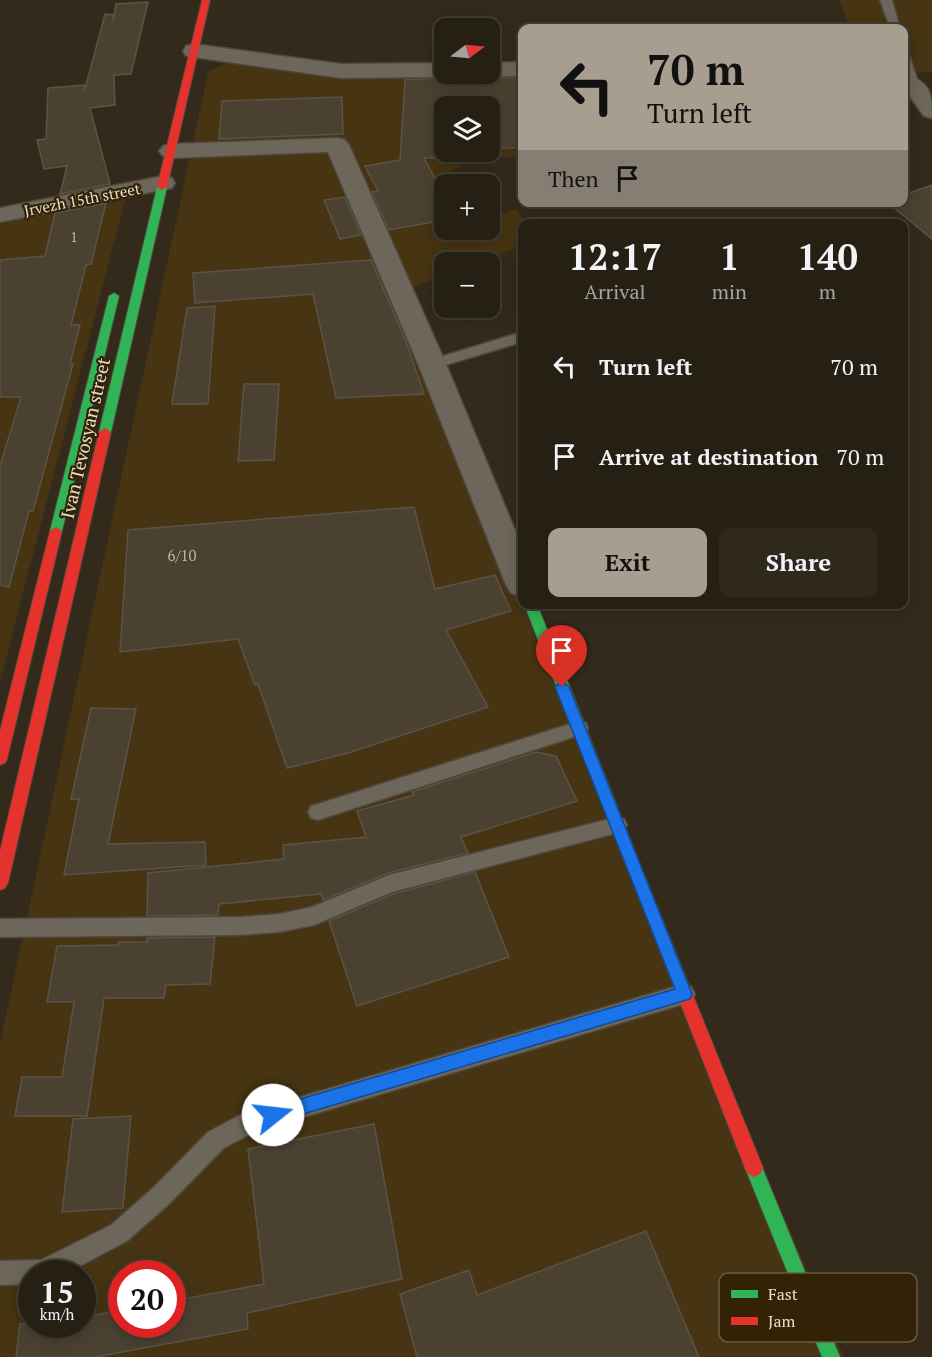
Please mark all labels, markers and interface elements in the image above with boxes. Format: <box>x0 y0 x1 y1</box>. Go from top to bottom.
north arrow <box>434 18 500 84</box>
map controls <box>434 18 500 318</box>
text: 70 m <box>647 41 745 97</box>
icon: left <box>548 48 626 126</box>
text: Turn left <box>647 95 752 131</box>
button: layers <box>434 96 500 162</box>
icon: arrive <box>611 162 644 195</box>
text: Then <box>548 164 599 193</box>
button: + <box>434 174 500 240</box>
street label: Jrvezh 15th street <box>22 178 142 220</box>
house number: 1 <box>70 227 78 246</box>
text: 12:17 <box>568 233 662 280</box>
text: 1 <box>719 233 740 280</box>
text: 140 <box>797 233 858 280</box>
button: − <box>434 252 500 318</box>
text: Arrival <box>584 278 646 305</box>
text: min <box>712 278 747 305</box>
text: m <box>819 278 836 305</box>
icon: left <box>548 350 581 383</box>
text: Turn left <box>599 352 692 381</box>
text: 70 m <box>830 352 878 381</box>
street label: Ivan Tevosyan street <box>55 355 115 521</box>
icon: arrive <box>548 440 581 473</box>
text: Arrive at destination <box>599 442 818 471</box>
text: 70 m <box>836 442 884 471</box>
button: Exit <box>548 528 707 597</box>
button: Share <box>719 528 878 597</box>
house number: 6/10 <box>167 545 197 565</box>
pin <box>536 625 587 687</box>
icon: arrive <box>545 634 578 667</box>
position arrow <box>241 1083 305 1147</box>
speed limit sign: 20 <box>108 1260 186 1338</box>
text: 15 <box>40 1272 74 1312</box>
legend <box>719 1273 917 1342</box>
text: Fast <box>768 1283 798 1305</box>
text: km/h <box>40 1304 74 1324</box>
text: Jam <box>768 1310 796 1332</box>

